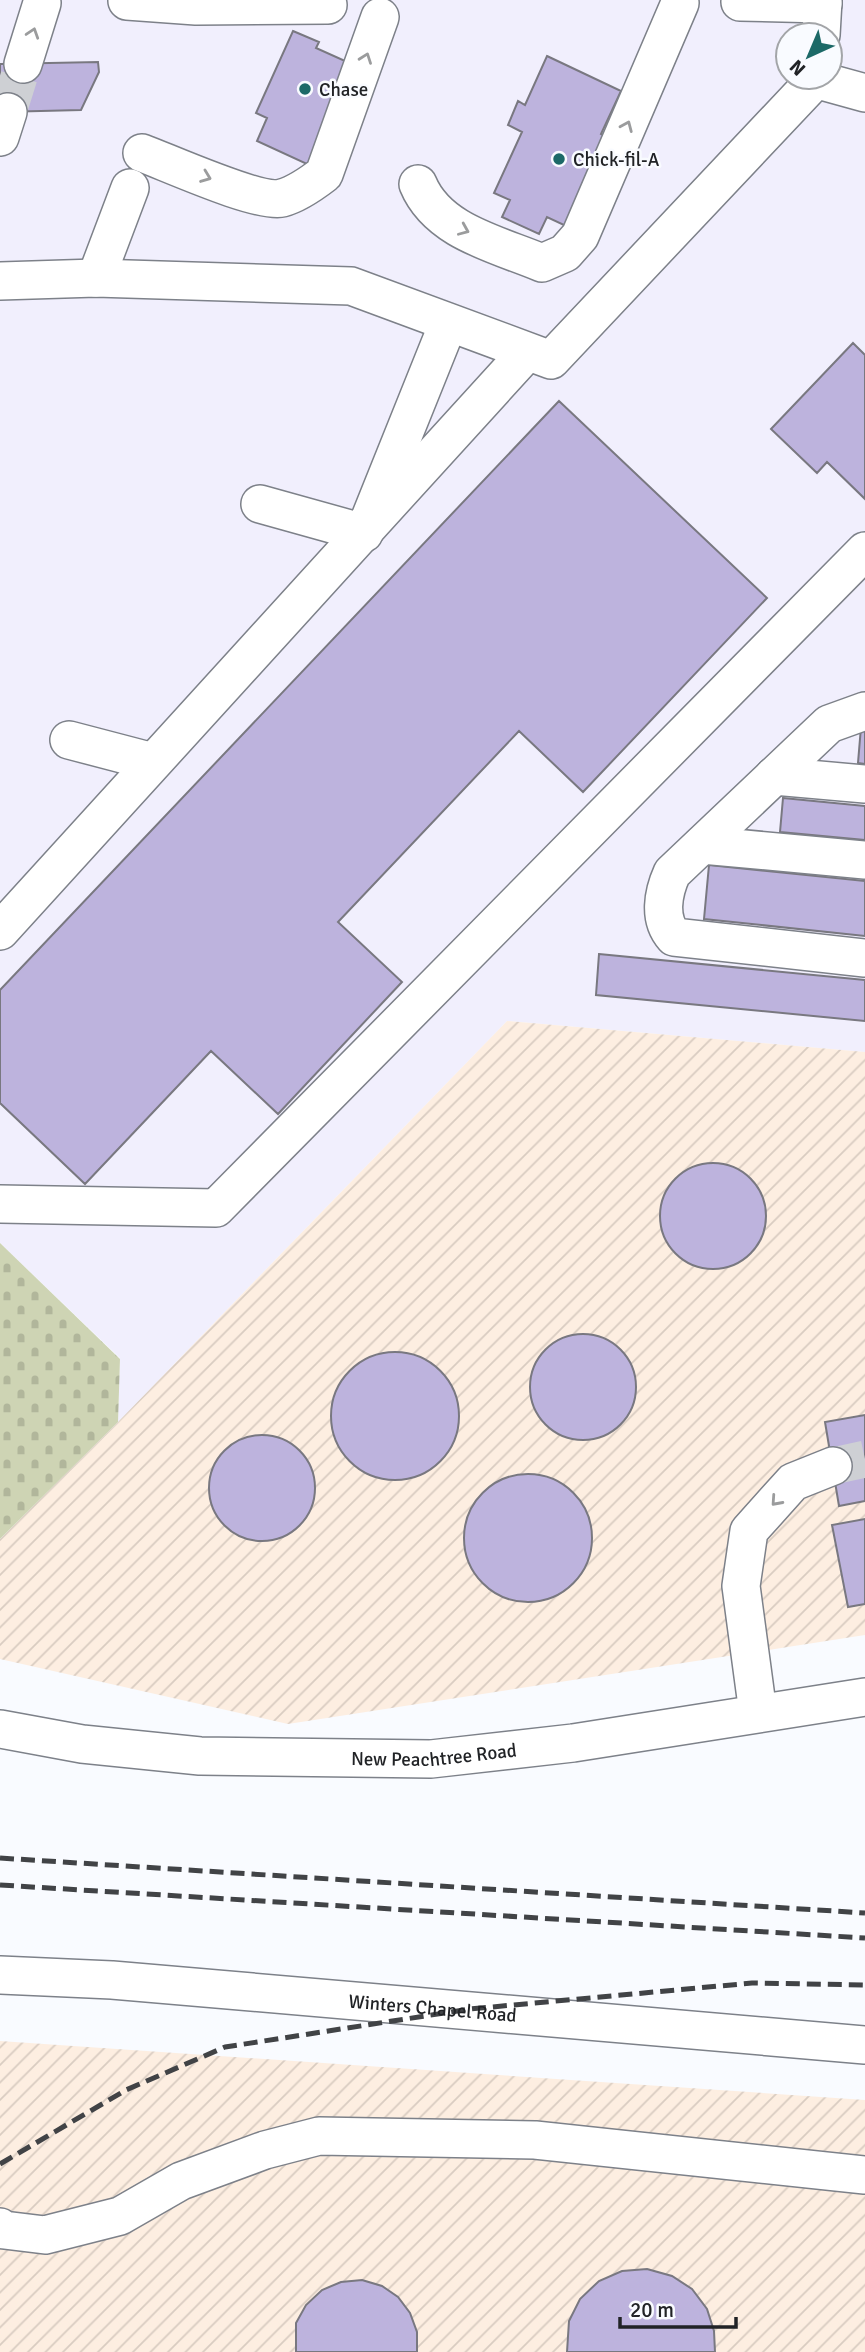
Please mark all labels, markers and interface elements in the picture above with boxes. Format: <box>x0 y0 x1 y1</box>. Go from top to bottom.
north arrow <box>774 21 844 91</box>
one-way arrow <box>24 28 39 40</box>
one-way arrow <box>358 52 372 64</box>
text: N <box>785 54 811 81</box>
place label: Chase <box>319 78 368 102</box>
marker: Chase <box>297 81 313 97</box>
one-way arrow <box>619 121 633 133</box>
place label: Chick-fil-A <box>573 148 660 172</box>
marker: Chick-fil-A <box>551 151 567 167</box>
one-way arrow <box>200 169 212 183</box>
one-way arrow <box>458 222 470 236</box>
one-way arrow <box>772 1493 784 1506</box>
street label: New Peachtree Road <box>351 1738 518 1772</box>
street label: Winters Chapel Road <box>348 1989 518 2028</box>
scale bar <box>620 2286 736 2330</box>
text: 20 m <box>630 2297 674 2323</box>

